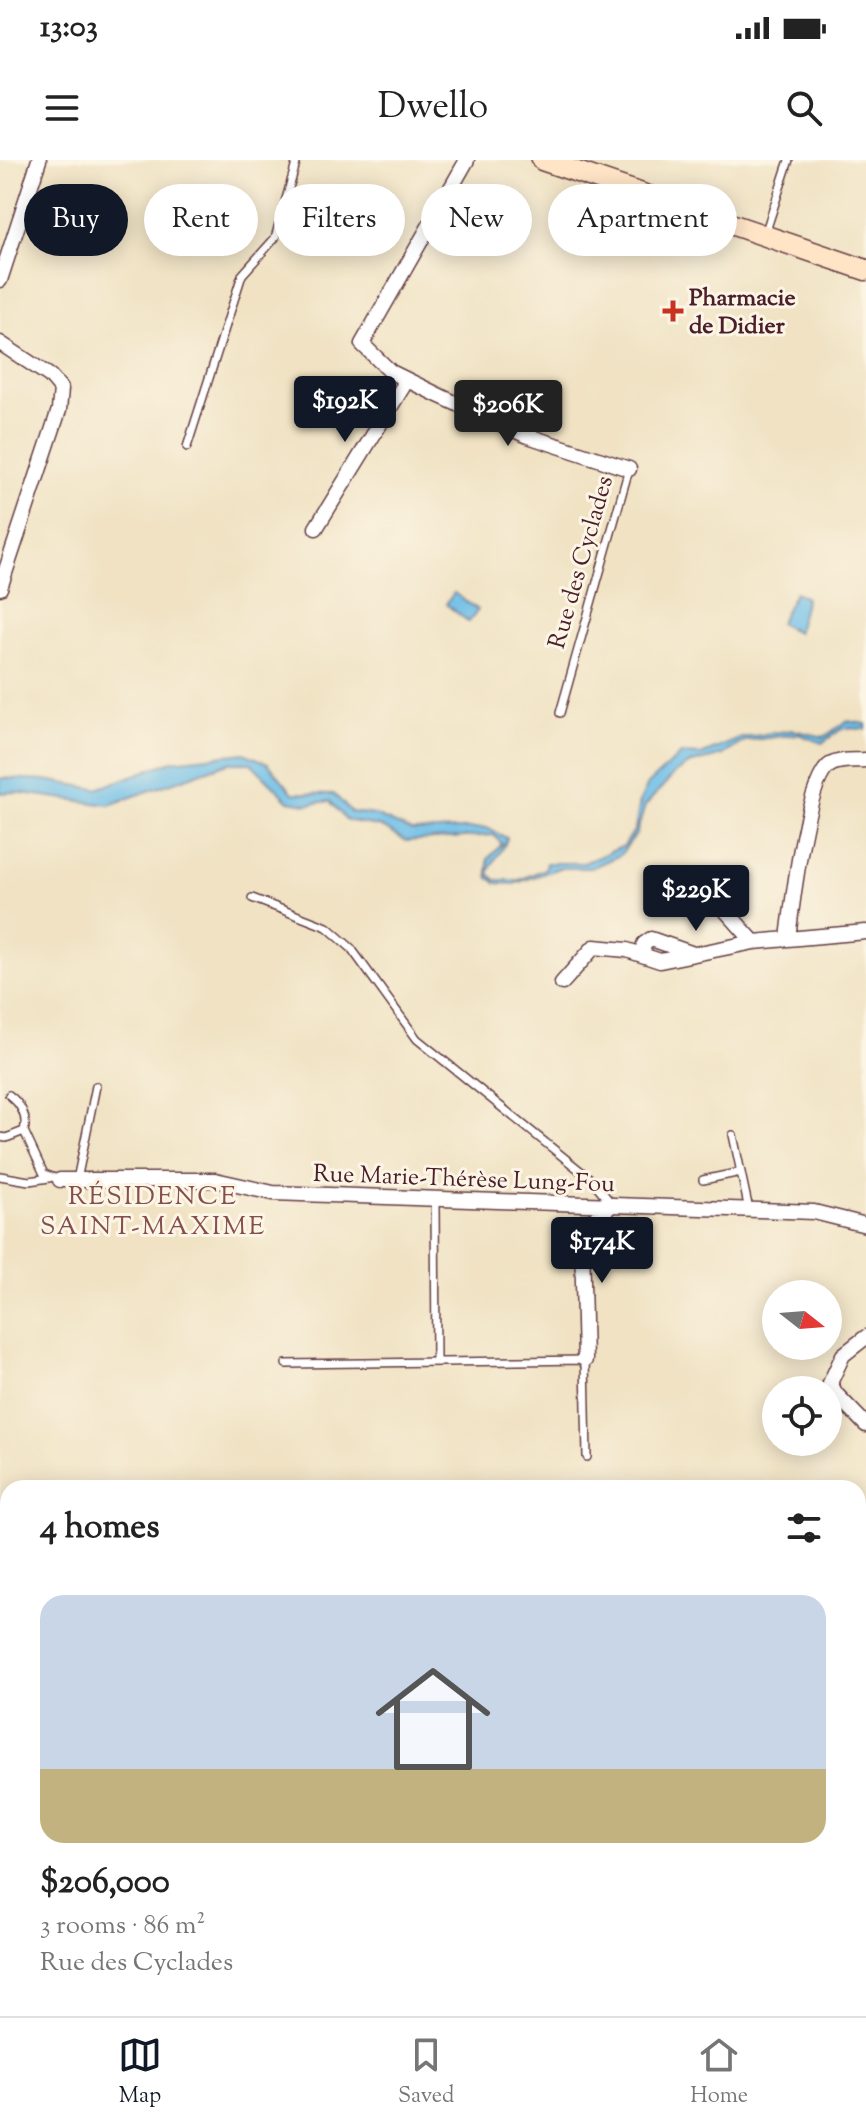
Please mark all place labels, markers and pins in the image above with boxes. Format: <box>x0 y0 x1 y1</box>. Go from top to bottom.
place label: Pharmacie de Didier <box>689 282 796 344</box>
marker: Pharmacie de Didier <box>664 302 682 320</box>
pin: $192K <box>289 376 401 444</box>
pin: $206K <box>452 380 564 448</box>
pin: $229K <box>640 865 752 933</box>
pin: $174K <box>546 1217 658 1285</box>

